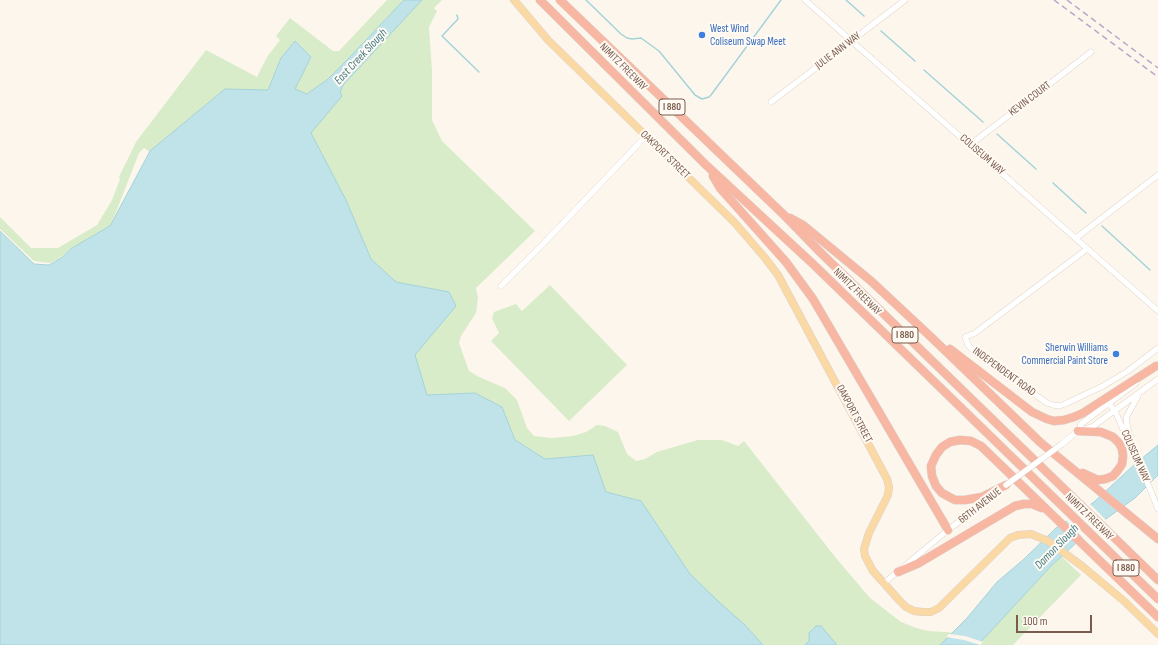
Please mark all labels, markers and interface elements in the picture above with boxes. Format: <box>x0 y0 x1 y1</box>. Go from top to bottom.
place label: West Wind Coliseum Swap Meet <box>710 22 786 48</box>
water label: East Creek Slough <box>332 26 390 88</box>
marker: West Wind Coliseum Swap Meet <box>697 30 707 40</box>
street label: JULIE ANN WAY <box>813 30 863 72</box>
street label: NIMITZ FREEWAY <box>597 41 649 93</box>
street label: KEVIN COURT <box>1006 79 1054 119</box>
road number: I 880 <box>659 99 685 115</box>
street label: OAKPORT STREET <box>637 128 693 182</box>
street label: COLISEUM WAY <box>957 132 1007 178</box>
street label: NIMITZ FREEWAY <box>830 266 884 318</box>
road number: I 880 <box>892 327 918 343</box>
place label: Sherwin Williams Commercial Paint Store <box>1022 341 1108 367</box>
street label: INDEPENDENT ROAD <box>970 345 1038 399</box>
marker: Sherwin Williams Commercial Paint Store <box>1111 349 1121 359</box>
street label: OAKPORT STREET <box>833 383 875 445</box>
street label: COLISEUM WAY <box>1118 428 1152 484</box>
street label: 66TH AVENUE <box>956 485 1004 527</box>
street label: NIMITZ FREEWAY <box>1062 491 1116 543</box>
water label: Damon Slough <box>1032 522 1082 572</box>
road number: I 880 <box>1113 560 1139 576</box>
scale bar <box>1018 607 1094 633</box>
text: 100 m <box>1023 614 1048 629</box>

